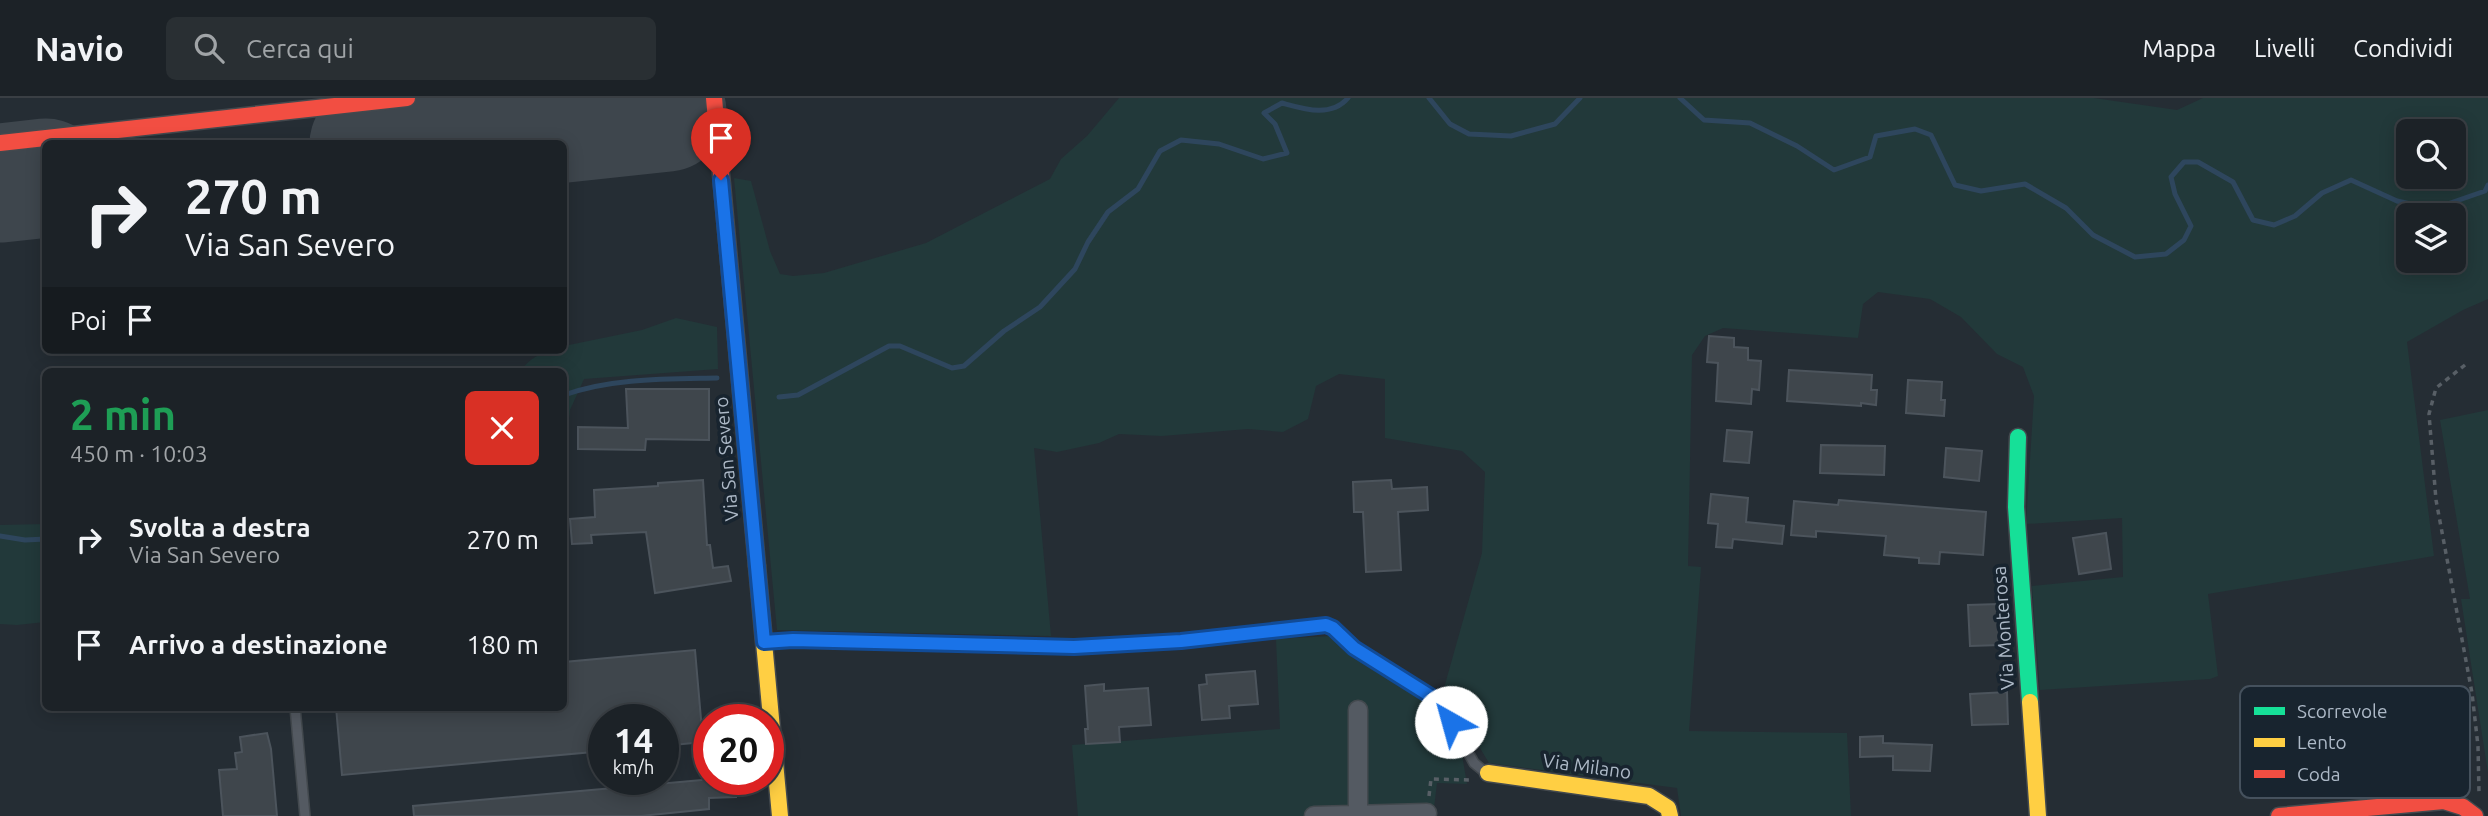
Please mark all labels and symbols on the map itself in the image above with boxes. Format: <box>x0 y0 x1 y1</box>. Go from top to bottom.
pin <box>691 108 751 180</box>
street label: Via San Severo <box>710 396 742 522</box>
street label: Via Monterosa <box>1988 565 2018 691</box>
position arrow <box>1414 685 1488 759</box>
legend <box>2240 686 2470 798</box>
text: Scorrevole <box>2297 700 2388 722</box>
speed limit sign: 20 <box>693 704 784 795</box>
text: Lento <box>2297 731 2347 753</box>
street label: Via Milano <box>1541 749 1633 783</box>
text: Coda <box>2297 763 2341 785</box>

